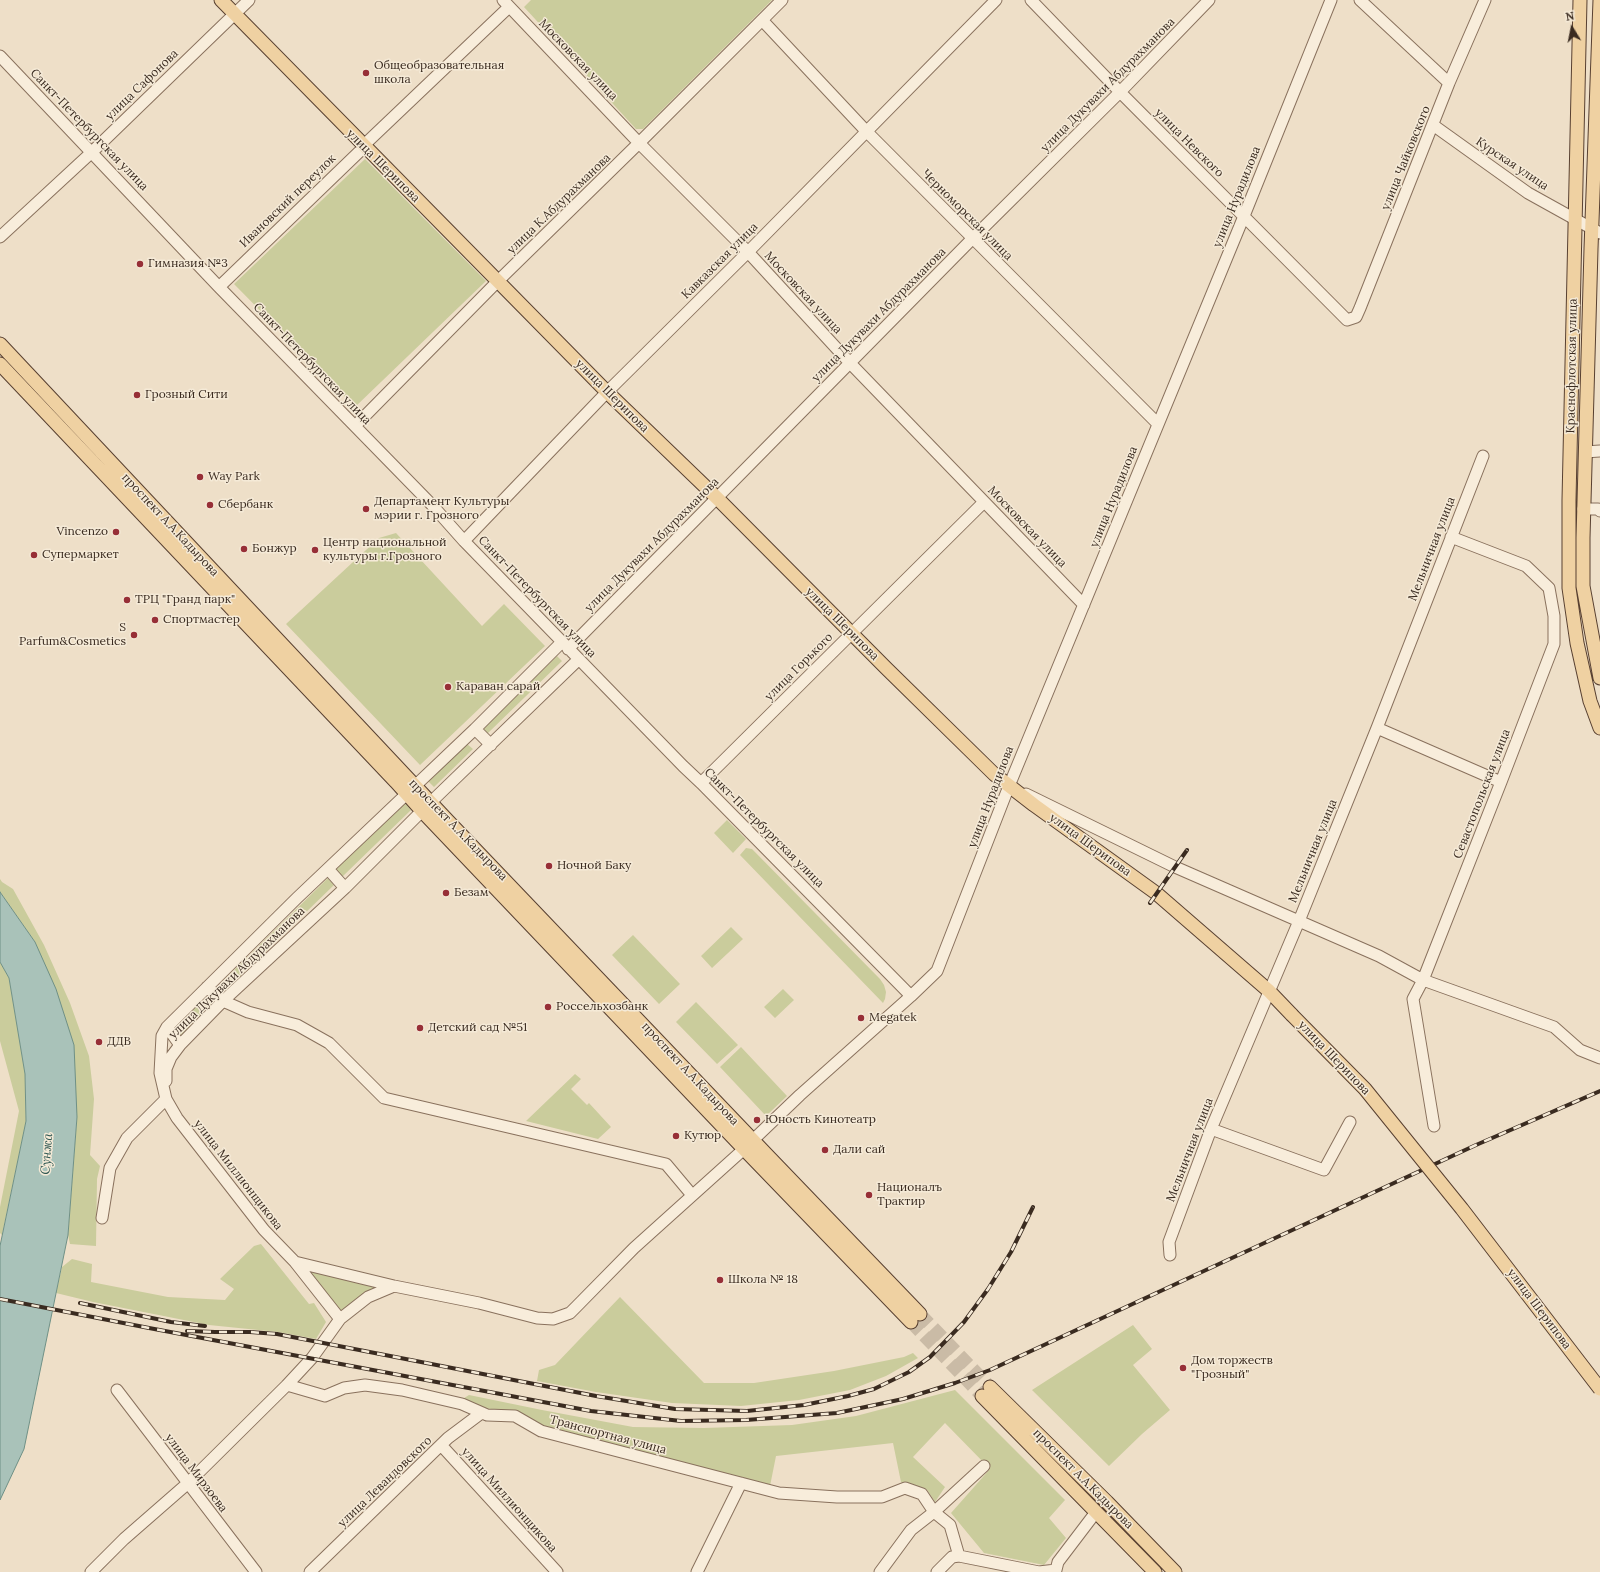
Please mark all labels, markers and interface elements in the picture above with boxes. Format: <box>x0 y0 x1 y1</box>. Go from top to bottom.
north arrow <box>1552 8 1592 48</box>
text: N <box>1564 9 1575 24</box>
street label: улица Дукувахи Абдурахманова <box>1038 15 1178 155</box>
street label: Московская улица <box>536 16 620 104</box>
street label: улица Сафонова <box>103 47 181 123</box>
place label: Общеобразовательная школа <box>374 59 504 87</box>
street label: Санкт-Петербургская улица <box>27 66 151 194</box>
marker: Общеобразовательная школа <box>361 68 371 78</box>
street label: улица Чайковского <box>1378 104 1434 212</box>
street label: улица Невского <box>1152 106 1226 180</box>
street label: улица Шерипова <box>343 126 423 206</box>
street label: Курская улица <box>1473 134 1551 194</box>
street label: улица Нурадилова <box>1210 144 1264 250</box>
street label: Ивановский переулок <box>237 151 339 251</box>
street label: улица К.Абдурахманова <box>504 151 614 257</box>
street label: Черноморская улица <box>919 167 1015 263</box>
street label: Кавказская улица <box>679 220 761 302</box>
street label: улица Дукувахи Абдурахманова <box>809 245 949 385</box>
street label: Московская улица <box>761 249 845 337</box>
place label: Гимназия №3 <box>148 257 228 271</box>
marker: Гимназия №3 <box>135 259 145 269</box>
street label: Краснофлотская улица <box>1564 298 1580 434</box>
street label: Санкт-Петербургская улица <box>250 300 374 428</box>
street label: улица Шерипова <box>572 356 652 436</box>
place label: Грозный Сити <box>145 388 228 402</box>
marker: Грозный Сити <box>132 390 142 400</box>
street label: улица Нурадилова <box>1087 444 1141 550</box>
street label: проспект А.А.Кадырова <box>118 470 222 580</box>
place label: Way Park <box>208 470 260 484</box>
marker: Way Park <box>195 472 205 482</box>
street label: улица Дукувахи Абдурахманова <box>582 475 722 615</box>
street label: Московская улица <box>985 483 1069 571</box>
place label: Департамент Культуры мэрии г. Грозного <box>374 495 509 523</box>
street label: Мельничная улица <box>1406 495 1458 603</box>
place label: Сбербанк <box>218 498 273 512</box>
marker: Сбербанк <box>205 500 215 510</box>
marker: Департамент Культуры мэрии г. Грозного <box>361 504 371 514</box>
place label: Vincenzo <box>57 525 108 539</box>
marker: Vincenzo <box>111 527 121 537</box>
street label: Санкт-Петербургская улица <box>475 533 599 661</box>
place label: Центр национальной культуры г.Грозного <box>323 536 447 564</box>
place label: Бонжур <box>252 542 297 556</box>
marker: Бонжур <box>239 544 249 554</box>
marker: Центр национальной культуры г.Грозного <box>310 545 320 555</box>
place label: Супермаркет <box>42 548 119 562</box>
marker: Супермаркет <box>29 550 39 560</box>
street label: улица Шерипова <box>802 584 882 664</box>
place label: ТРЦ "Гранд парк" <box>135 593 235 607</box>
marker: ТРЦ "Гранд парк" <box>122 595 132 605</box>
place label: Спортмастер <box>163 613 240 627</box>
marker: Спортмастер <box>150 615 160 625</box>
place label: S Parfum&Cosmetics <box>19 621 126 649</box>
marker: S Parfum&Cosmetics <box>129 630 139 640</box>
street label: улица Горького <box>762 630 836 704</box>
place label: Караван сарай <box>456 680 540 694</box>
marker: Караван сарай <box>443 682 453 692</box>
street label: Севастопольская улица <box>1451 727 1513 861</box>
street label: улица Нурадилова <box>965 744 1017 850</box>
street label: Санкт-Петербургская улица <box>701 765 827 891</box>
street label: проспект А.А.Кадырова <box>406 776 510 884</box>
street label: Мельничная улица <box>1286 797 1340 905</box>
street label: улица Шерипова <box>1046 811 1134 879</box>
place label: Ночной Баку <box>557 859 631 873</box>
marker: Ночной Баку <box>544 861 554 871</box>
place label: Безам <box>454 886 489 900</box>
marker: Безам <box>441 888 451 898</box>
street label: улица Дукувахи Абдурахманова <box>166 904 308 1042</box>
place label: Россельхозбанк <box>556 1000 648 1014</box>
marker: Россельхозбанк <box>543 1002 553 1012</box>
place label: Megatek <box>869 1011 917 1025</box>
marker: Megatek <box>856 1013 866 1023</box>
street label: улица Шерипова <box>1295 1018 1373 1098</box>
street label: проспект А.А.Кадырова <box>638 1019 742 1129</box>
place label: Детский сад №51 <box>428 1021 527 1035</box>
marker: Детский сад №51 <box>415 1023 425 1033</box>
place label: ДДВ <box>107 1035 131 1049</box>
marker: ДДВ <box>94 1037 104 1047</box>
street label: Мельничная улица <box>1164 1096 1216 1204</box>
place label: Юность Кинотеатр <box>765 1113 876 1127</box>
marker: Юность Кинотеатр <box>752 1115 762 1125</box>
street label: улица Миллионщикова <box>191 1117 285 1233</box>
place label: Кутюр <box>684 1129 721 1143</box>
marker: Кутюр <box>671 1131 681 1141</box>
water label: Сунжа <box>38 1133 56 1175</box>
place label: Дали сай <box>833 1143 885 1157</box>
marker: Дали сай <box>820 1145 830 1155</box>
place label: Националъ Трактир <box>877 1181 942 1209</box>
marker: Националъ Трактир <box>864 1190 874 1200</box>
street label: улица Шерипова <box>1504 1266 1574 1352</box>
place label: Школа № 18 <box>728 1273 798 1287</box>
marker: Школа № 18 <box>715 1275 725 1285</box>
place label: Дом торжеств "Грозный" <box>1191 1354 1273 1382</box>
marker: Дом торжеств "Грозный" <box>1178 1363 1188 1373</box>
street label: Транспортная улица <box>548 1412 668 1458</box>
street label: проспект А.А.Кадырова <box>1030 1426 1136 1532</box>
street label: улица Мирзоева <box>162 1431 230 1515</box>
street label: улица Левандовского <box>335 1434 435 1530</box>
street label: улица Миллионщикова <box>458 1445 560 1555</box>

